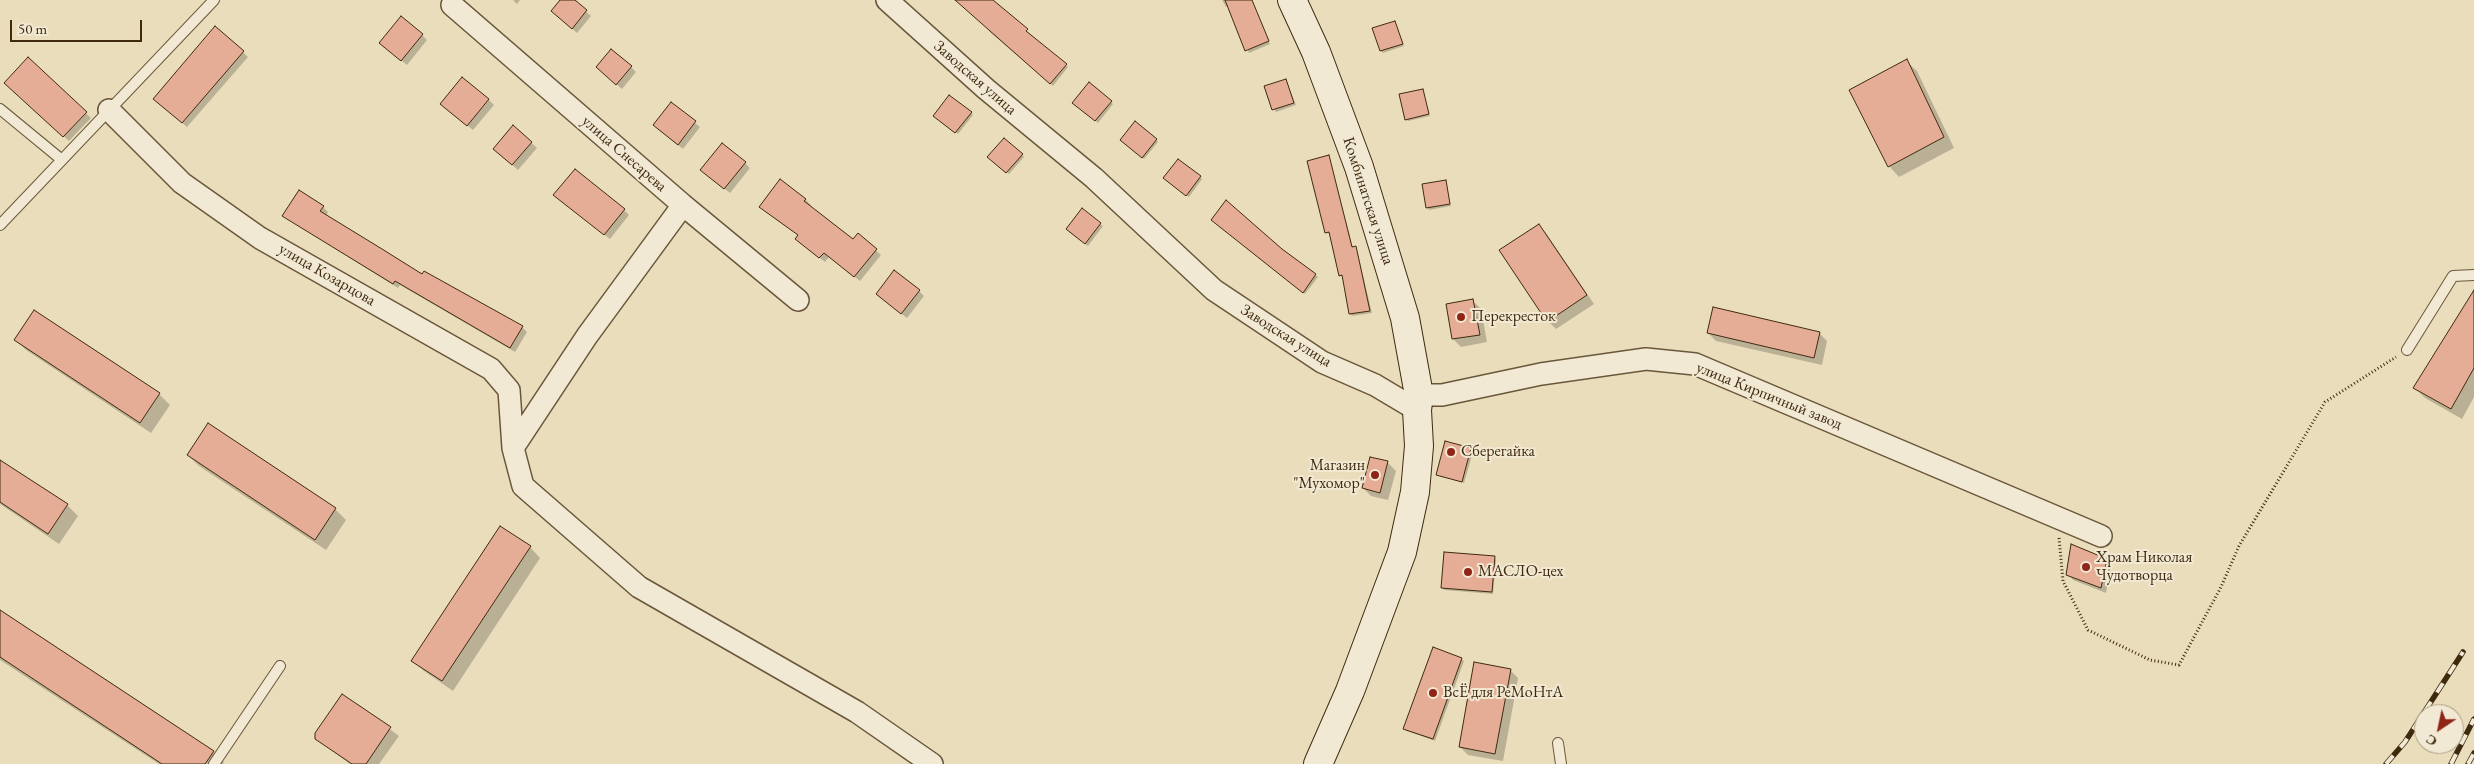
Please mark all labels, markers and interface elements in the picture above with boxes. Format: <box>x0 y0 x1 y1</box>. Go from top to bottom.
scale bar <box>12 10 145 42</box>
text: 50 m <box>18 19 47 38</box>
street label: Заводская улица <box>929 37 1021 119</box>
street label: улица Снесарева <box>577 112 671 196</box>
street label: Комбинатская улица <box>1338 135 1398 267</box>
street label: улица Козарцова <box>275 240 379 310</box>
street label: Заводская улица <box>1237 300 1335 372</box>
place label: Перекресток <box>1471 307 1556 327</box>
marker: Перекресток <box>1455 311 1467 323</box>
street label: улица Кирпичный завод <box>1693 358 1845 434</box>
place label: Сберегайка <box>1461 442 1535 462</box>
marker: Сберегайка <box>1445 446 1457 458</box>
place label: Магазин "Мухомор" <box>1293 456 1365 494</box>
marker: Магазин "Мухомор" <box>1369 469 1381 481</box>
place label: Храм Николая Чудотворца <box>2096 548 2192 586</box>
marker: Храм Николая Чудотворца <box>2080 561 2092 573</box>
place label: МАСЛО-цех <box>1478 562 1563 582</box>
marker: МАСЛО-цех <box>1462 566 1474 578</box>
place label: ВсЁ для РеМоНтА <box>1443 683 1563 703</box>
marker: ВсЁ для РеМоНтА <box>1427 687 1439 699</box>
north arrow <box>2414 704 2464 754</box>
text: С <box>2422 730 2440 751</box>

